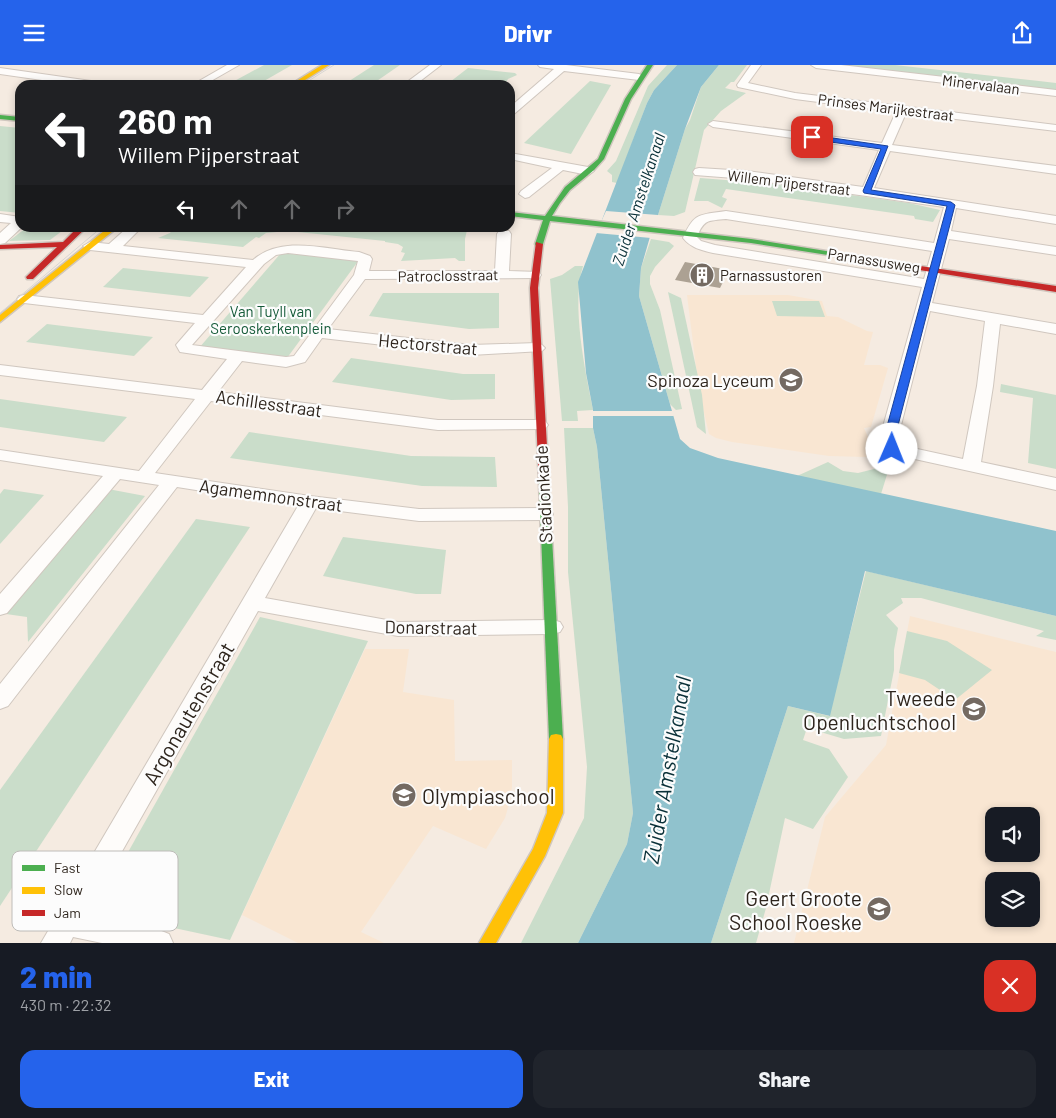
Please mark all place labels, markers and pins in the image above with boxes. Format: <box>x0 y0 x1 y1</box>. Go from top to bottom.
pin <box>791 116 833 158</box>
building icon: Parnassustoren <box>689 262 715 288</box>
place label: Parnassustoren <box>720 266 822 284</box>
school or university icon: Spinoza Lyceum <box>778 367 804 393</box>
place label: Spinoza Lyceum <box>647 369 774 391</box>
place label: Tweede Openluchtschool <box>803 685 956 734</box>
school or university icon: Tweede Openluchtschool <box>961 696 987 722</box>
school or university icon: Olympiaschool <box>391 782 417 808</box>
place label: Olympiaschool <box>422 783 555 808</box>
place label: Geert Groote School Roeske <box>729 885 862 934</box>
school or university icon: Geert Groote School Roeske <box>866 896 892 922</box>

